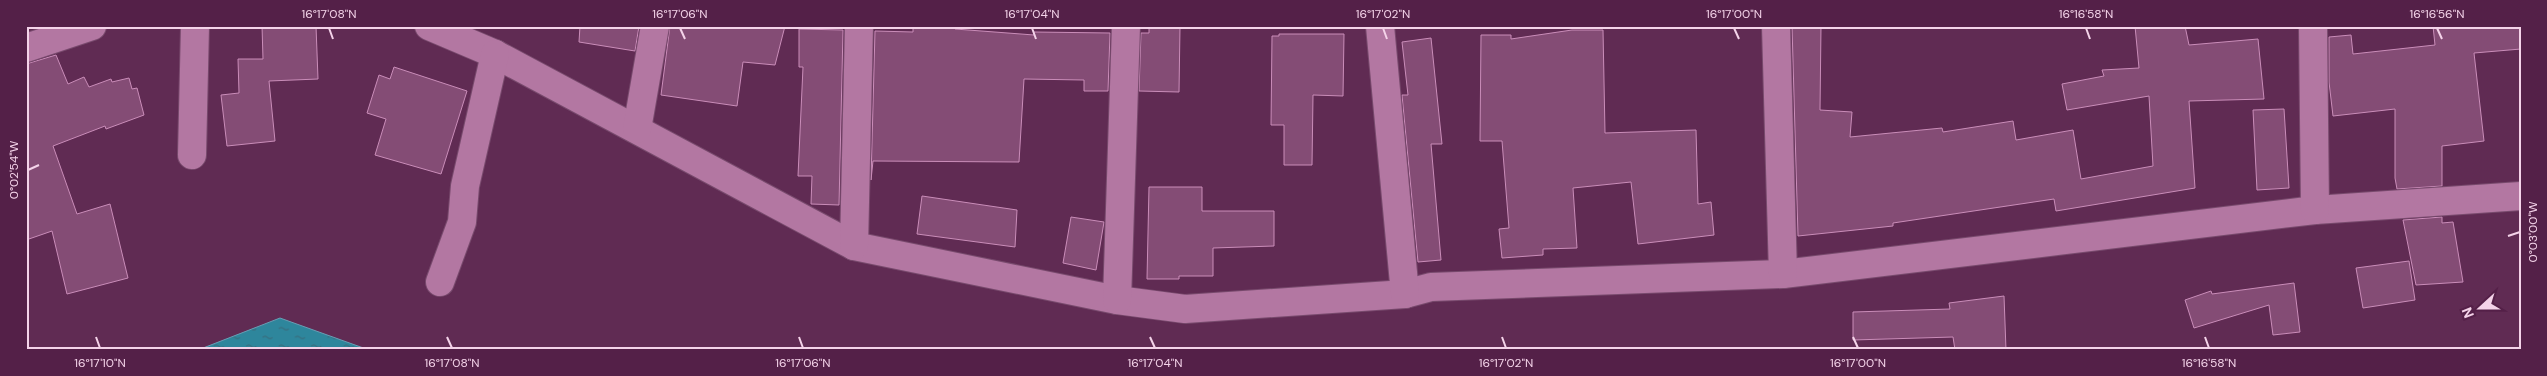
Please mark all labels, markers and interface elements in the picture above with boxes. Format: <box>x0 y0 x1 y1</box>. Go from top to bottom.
text: 16°17'08"N <box>301 6 357 22</box>
text: 16°17'06"N <box>652 6 708 22</box>
text: 16°17'04"N <box>1004 6 1060 22</box>
text: 16°17'02"N <box>1356 6 1410 22</box>
text: 16°17'00"N <box>1706 6 1762 22</box>
text: 16°16'58"N <box>2059 6 2113 22</box>
text: 16°16'56"N <box>2410 6 2464 22</box>
text: 0°02'54"W <box>6 140 22 199</box>
text: 0°03'00"W <box>2525 201 2541 263</box>
north arrow <box>2454 284 2504 334</box>
text: N <box>2458 305 2478 321</box>
text: 16°17'10"N <box>74 355 126 371</box>
text: 16°17'08"N <box>424 355 480 371</box>
text: 16°17'06"N <box>775 355 831 371</box>
text: 16°17'04"N <box>1127 355 1183 371</box>
text: 16°17'02"N <box>1479 355 1533 371</box>
text: 16°17'00"N <box>1830 355 1886 371</box>
text: 16°16'58"N <box>2182 355 2236 371</box>

